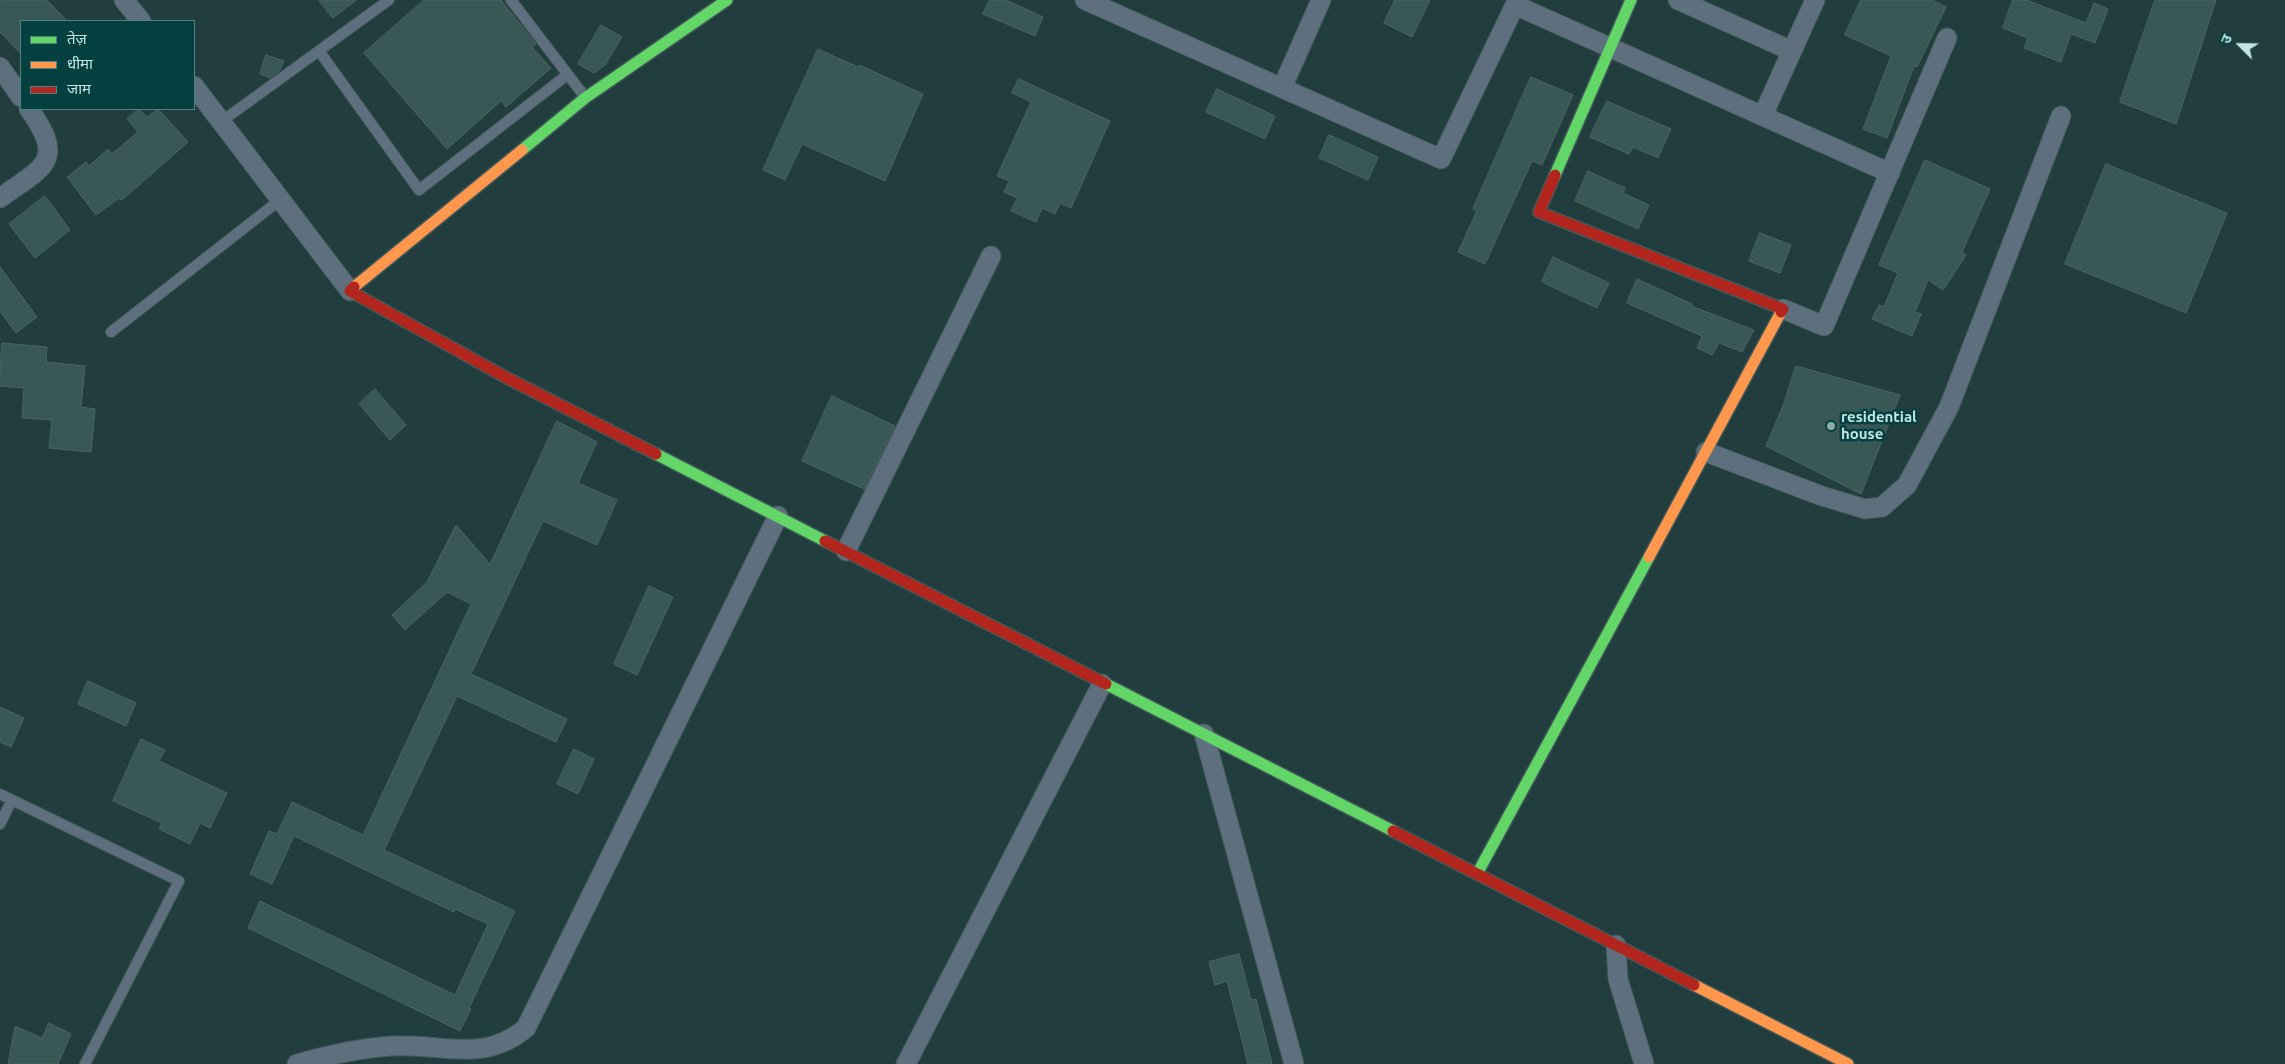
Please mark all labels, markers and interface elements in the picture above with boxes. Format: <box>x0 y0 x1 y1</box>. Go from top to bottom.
legend <box>20 20 195 110</box>
north arrow <box>2215 20 2265 70</box>
text: तेज़ <box>67 30 87 47</box>
text: उ <box>2217 32 2235 46</box>
text: धीमा <box>67 55 93 72</box>
text: जाम <box>67 80 91 97</box>
place label: residential house <box>1841 408 1917 443</box>
marker: residential house <box>1825 420 1837 432</box>

